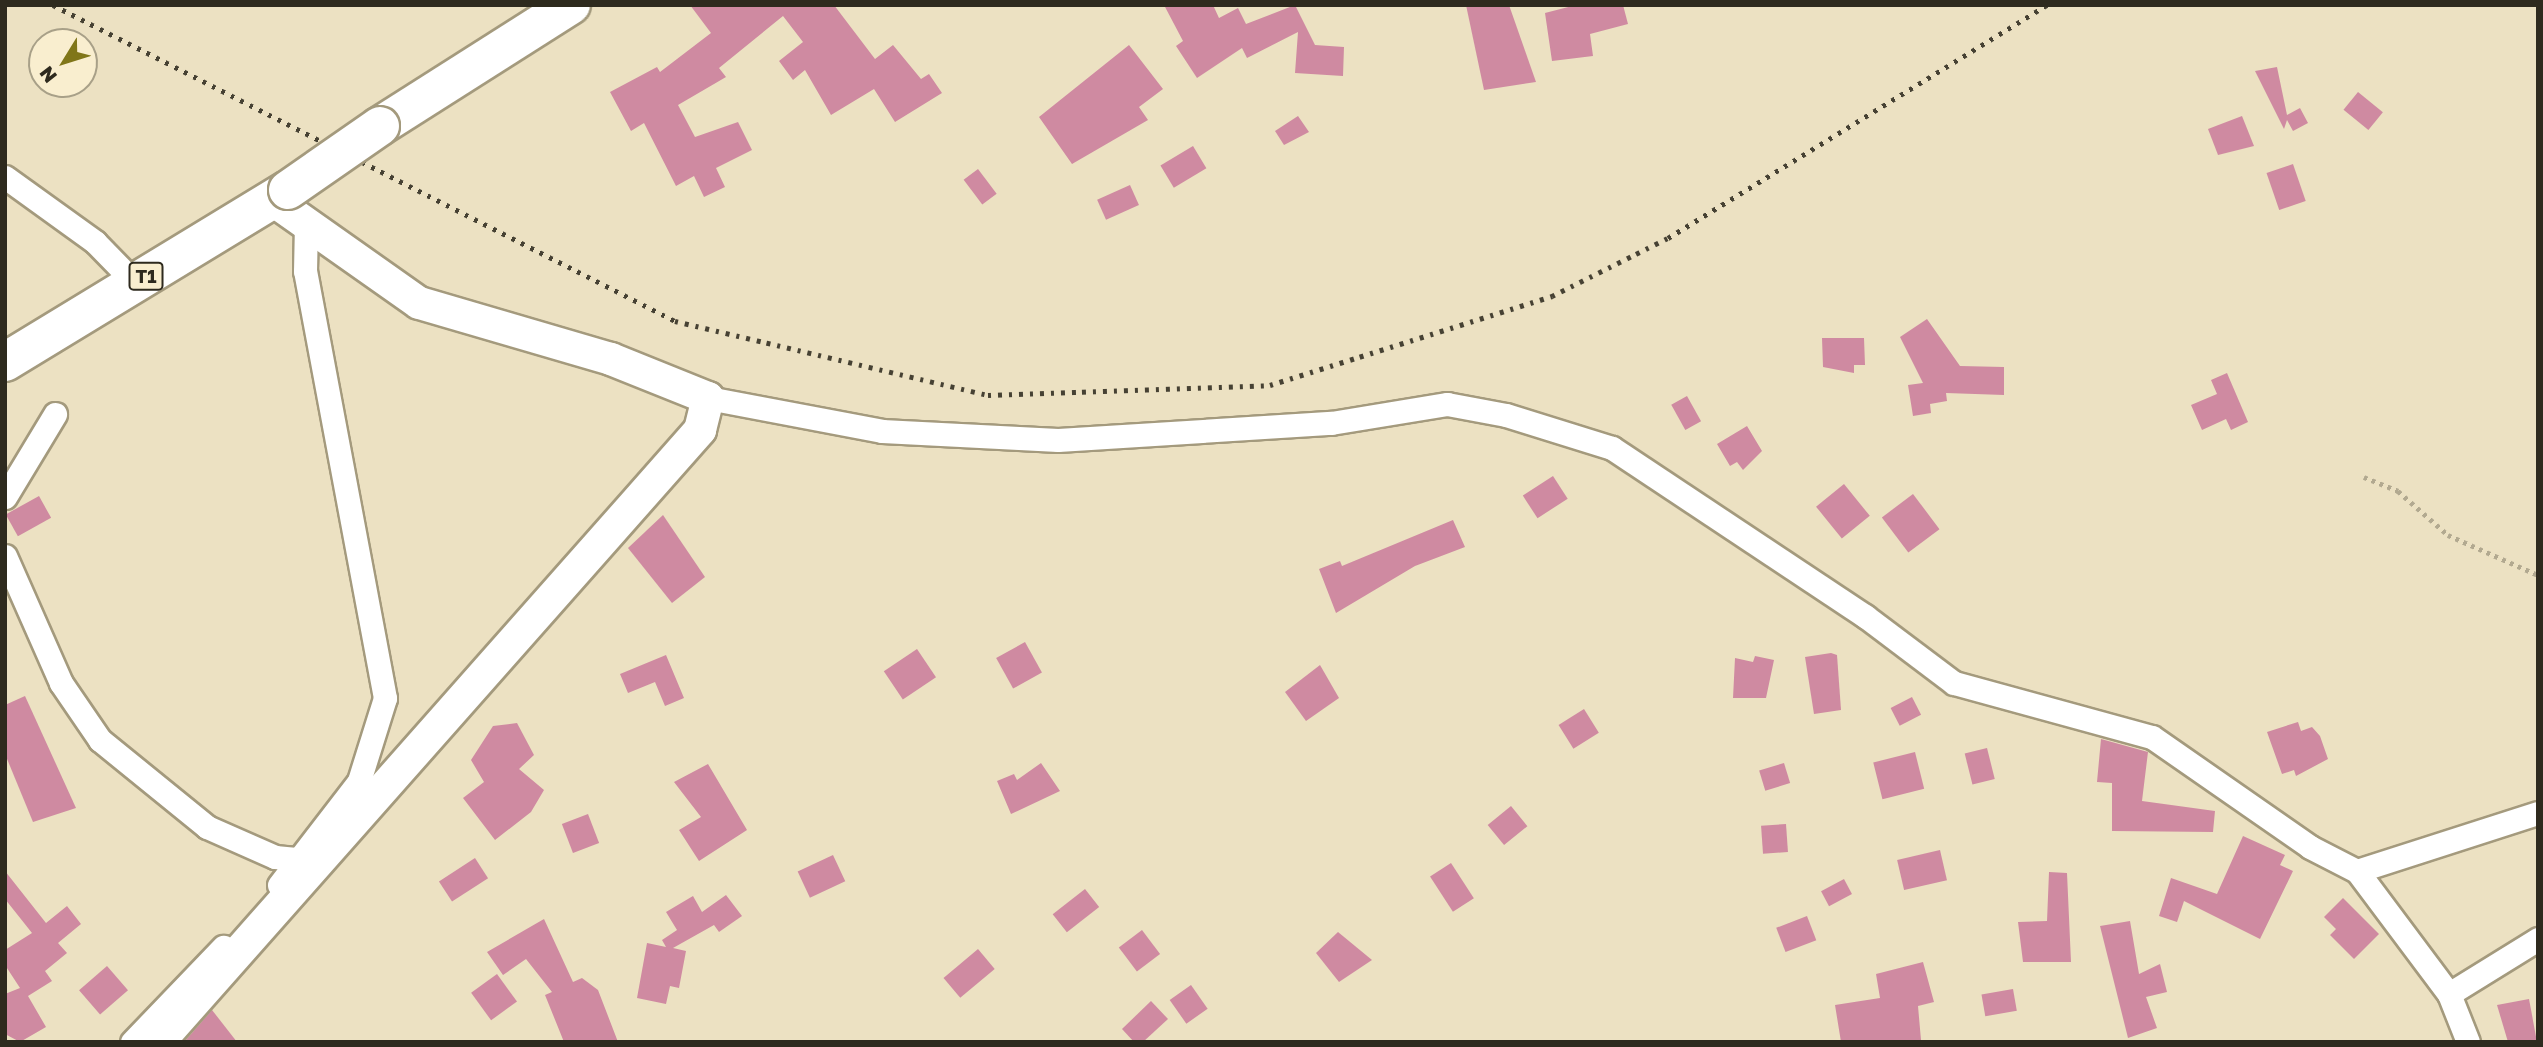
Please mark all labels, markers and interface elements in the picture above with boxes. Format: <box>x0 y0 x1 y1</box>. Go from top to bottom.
north arrow <box>28 28 98 98</box>
text: N <box>34 62 61 88</box>
road number: T1 <box>128 262 164 290</box>

